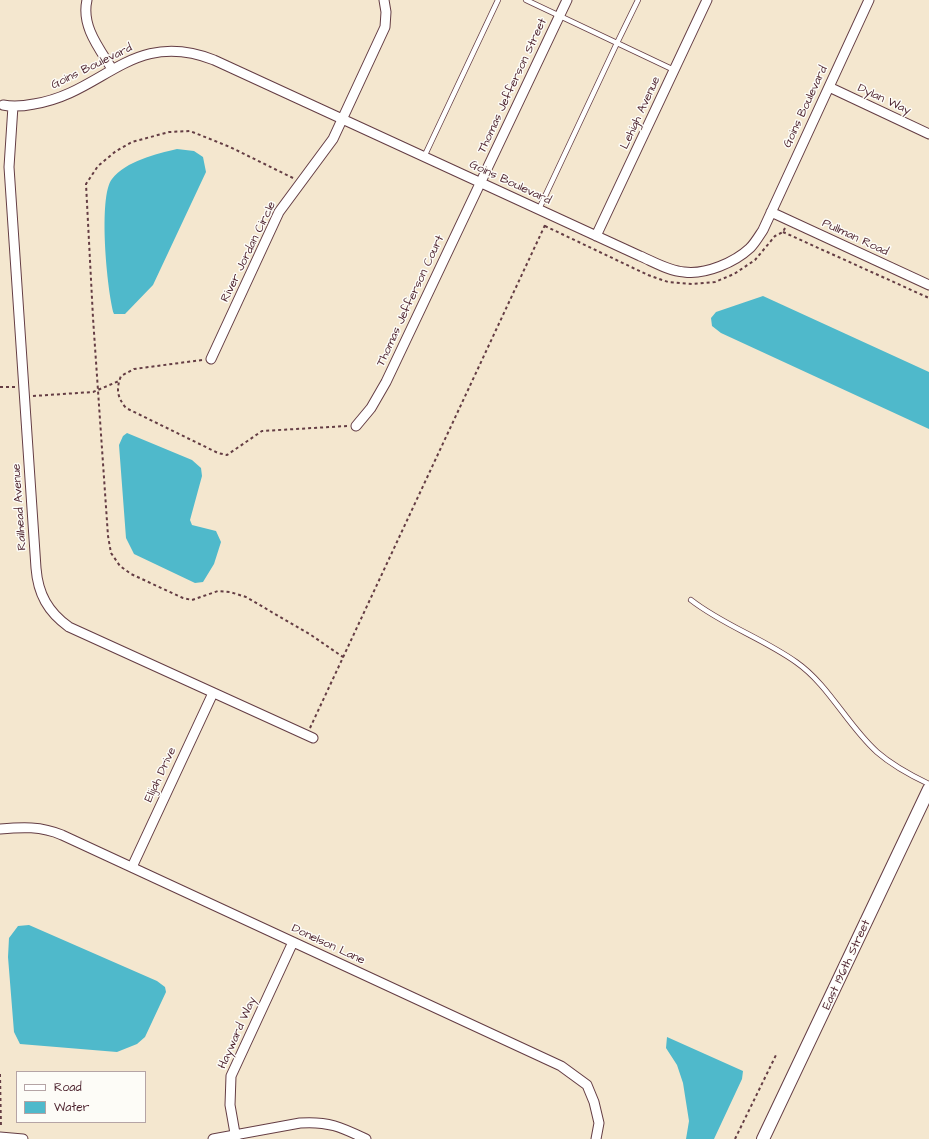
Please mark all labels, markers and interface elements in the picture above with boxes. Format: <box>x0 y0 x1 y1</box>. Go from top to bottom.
street label: Thomas Jefferson Street <box>475 16 551 156</box>
street label: Goins Boulevard <box>49 41 135 93</box>
street label: Goins Boulevard <box>781 64 831 150</box>
street label: Lehigh Avenue <box>618 74 664 152</box>
street label: Dylan Way <box>855 81 913 119</box>
street label: Goins Boulevard <box>467 158 553 208</box>
street label: River Jordan Circle <box>218 199 280 305</box>
street label: Pullman Road <box>820 216 890 260</box>
street label: Thomas Jefferson Court <box>374 233 448 369</box>
street label: Railhead Avenue <box>10 463 30 551</box>
street label: Elijah Drive <box>142 745 180 805</box>
street label: East 196th Street <box>820 918 874 1012</box>
street label: Donelson Lane <box>289 922 367 968</box>
street label: Hayward Way <box>216 995 260 1071</box>
legend <box>16 1071 146 1123</box>
text: Road <box>54 1079 82 1096</box>
text: Water <box>54 1099 89 1116</box>

